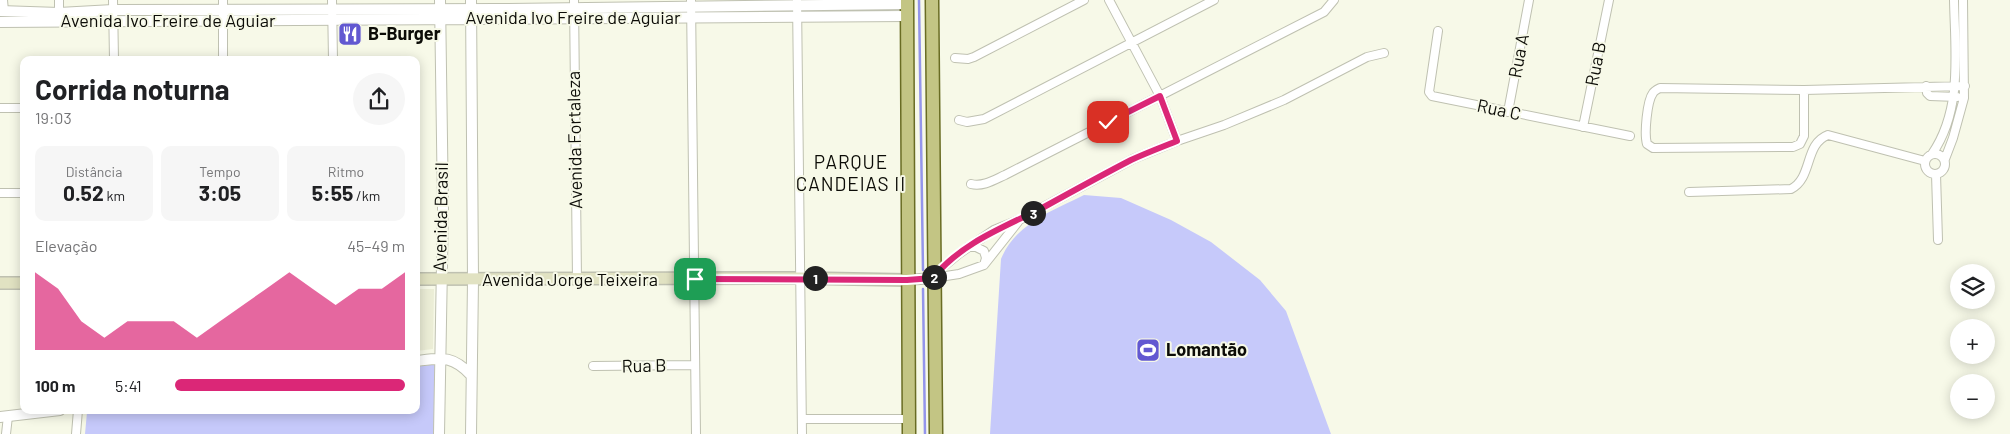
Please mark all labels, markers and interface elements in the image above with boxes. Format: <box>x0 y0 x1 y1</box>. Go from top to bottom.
street label: Avenida Ivo Freire de Aguiar <box>466 6 681 28</box>
street label: Avenida Ivo Freire de Aguiar <box>61 9 276 31</box>
restaurant icon: B-Burger <box>337 21 363 47</box>
place label: B-Burger <box>368 22 441 44</box>
street label: Rua A <box>1503 32 1533 80</box>
street label: Rua B <box>1580 40 1610 88</box>
street label: Avenida Fortaleza <box>562 71 586 209</box>
text: Corrida noturna <box>35 72 230 106</box>
button: share <box>353 73 405 125</box>
street label: Rua C <box>1475 94 1523 124</box>
pin <box>1087 101 1129 143</box>
text: 19:03 <box>35 108 72 127</box>
icon: check <box>1094 108 1122 136</box>
district label: PARQUE CANDEIAS II <box>796 150 906 195</box>
street label: Avenida Brasil <box>428 162 452 272</box>
text: Distância <box>66 163 122 180</box>
text: Tempo <box>199 163 241 180</box>
text: Ritmo <box>328 163 364 180</box>
text: 0.52 <box>63 180 104 205</box>
text: 3:05 <box>199 180 241 205</box>
text: 5:55 <box>312 180 353 205</box>
text: km <box>104 187 125 204</box>
text: /km <box>353 187 380 204</box>
pin: 3 <box>1020 200 1046 226</box>
text: 3 <box>1030 205 1037 222</box>
text: Elevação <box>35 236 97 255</box>
text: 45–49 m <box>347 236 405 255</box>
pin <box>674 258 716 300</box>
pin: 2 <box>922 264 946 290</box>
map controls <box>1950 264 1995 419</box>
button: layers <box>1950 264 1995 309</box>
icon: arrive <box>681 265 709 293</box>
pin: 1 <box>802 266 828 290</box>
street label: Avenida Jorge Teixeira <box>482 268 658 290</box>
text: 2 <box>931 269 938 286</box>
text: 1 <box>813 270 818 287</box>
button: + <box>1950 319 1995 364</box>
sports icon: Lomantão <box>1135 337 1161 363</box>
place label: Lomantão <box>1166 338 1247 360</box>
street label: Rua B <box>621 354 667 376</box>
button: − <box>1950 374 1995 419</box>
text: 100 m <box>35 376 75 395</box>
text: 5:41 <box>115 376 142 395</box>

